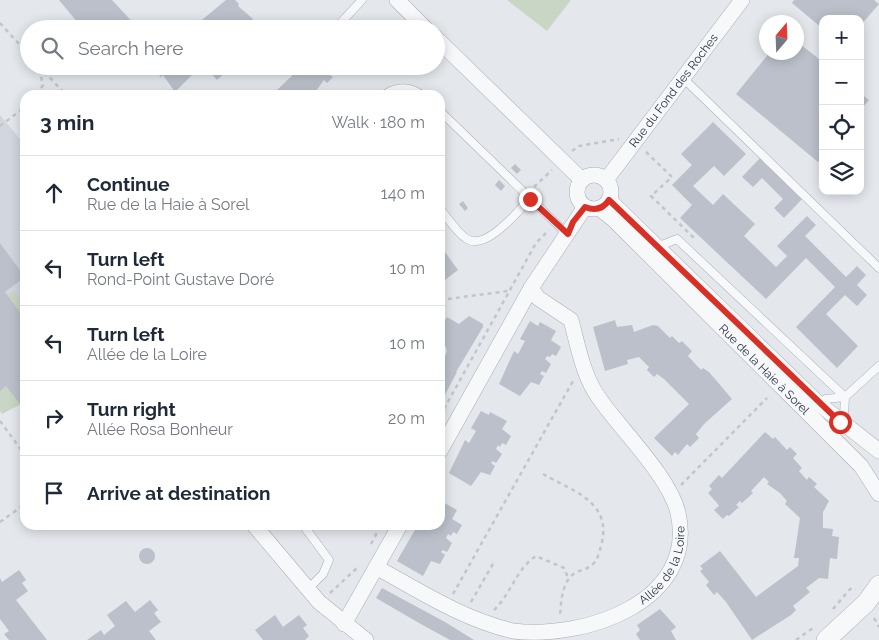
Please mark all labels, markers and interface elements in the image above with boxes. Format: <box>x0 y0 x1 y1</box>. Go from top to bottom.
north arrow <box>759 15 804 60</box>
map controls <box>819 15 864 195</box>
button: + <box>819 15 864 60</box>
search box <box>20 20 445 75</box>
street label: Rue du Fond des Roches <box>626 31 721 150</box>
icon: search <box>38 34 66 62</box>
text: Search here <box>78 37 184 59</box>
button: − <box>819 60 864 105</box>
button: locate <box>819 105 864 150</box>
text: 3 min <box>40 110 94 135</box>
text: Walk · 180 m <box>331 113 425 132</box>
button: layers <box>819 150 864 195</box>
text: Continue <box>87 173 170 195</box>
icon: ahead <box>40 179 68 207</box>
text: 140 m <box>381 184 425 203</box>
route end <box>519 188 542 211</box>
text: Rue de la Haie à Sorel <box>87 195 249 214</box>
text: Turn left <box>87 248 164 270</box>
icon: left <box>40 254 68 282</box>
text: 10 m <box>390 259 425 278</box>
text: Rond-Point Gustave Doré <box>87 270 274 289</box>
street label: Rue de la Haie à Sorel <box>716 321 813 418</box>
text: Turn left <box>87 323 164 345</box>
icon: left <box>40 329 68 357</box>
text: 10 m <box>390 334 425 353</box>
text: Allée de la Loire <box>87 345 207 364</box>
text: Turn right <box>87 398 176 420</box>
icon: right <box>40 404 68 432</box>
text: 20 m <box>388 409 425 428</box>
route start <box>829 411 852 434</box>
text: Allée Rosa Bonheur <box>87 420 233 439</box>
icon: arrive <box>40 479 68 507</box>
text: Arrive at destination <box>87 482 271 504</box>
street label: Allée de la Loire <box>636 526 687 608</box>

